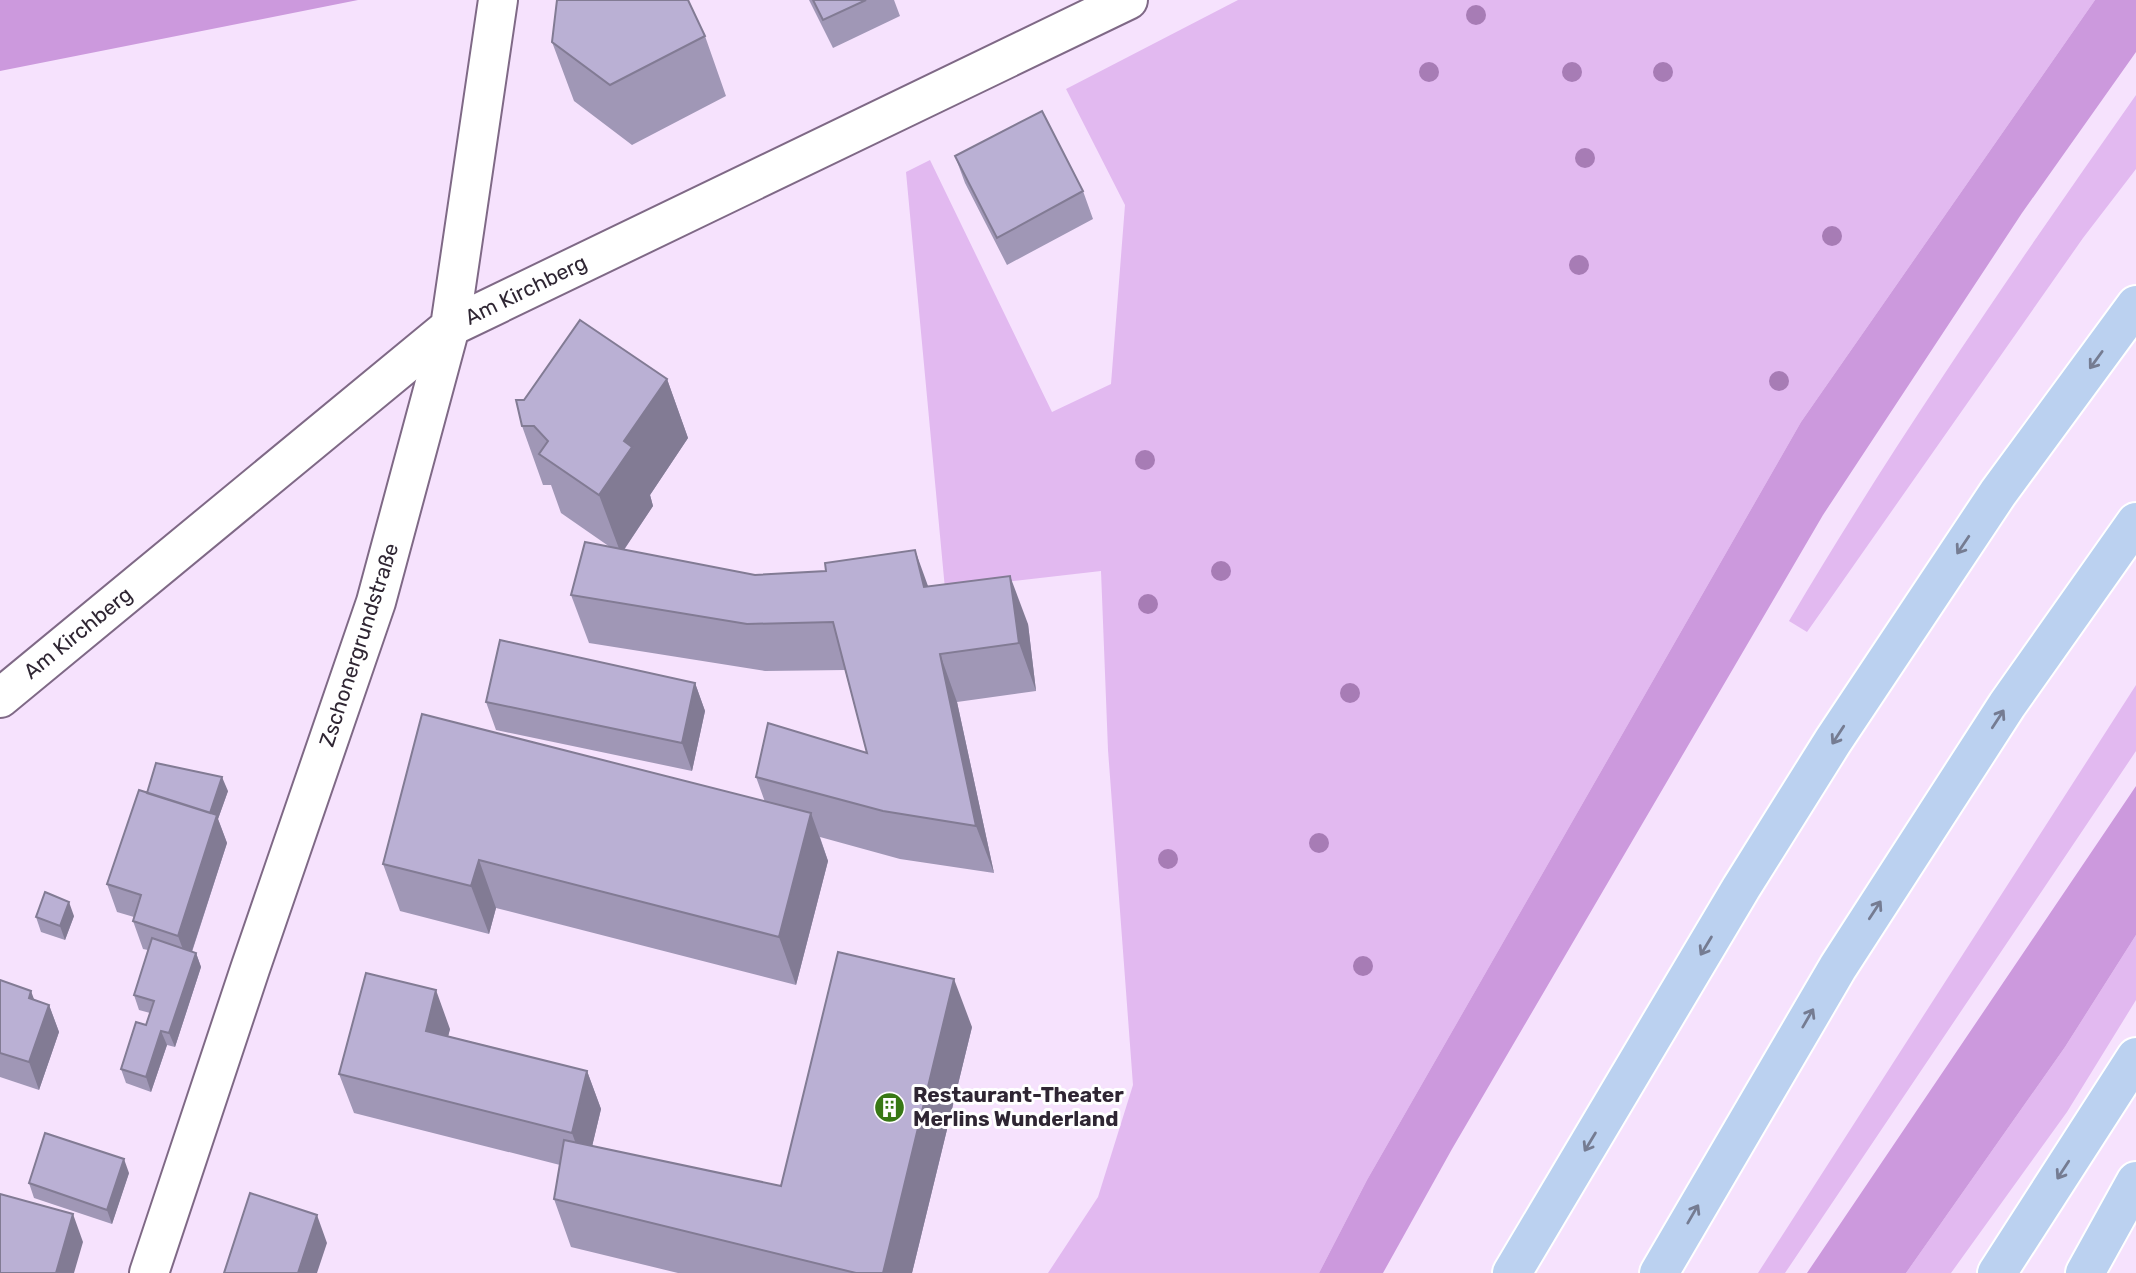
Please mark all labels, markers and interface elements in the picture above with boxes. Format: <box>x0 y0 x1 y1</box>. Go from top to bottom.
street label: Am Kirchberg <box>461 249 591 330</box>
one-way arrow <box>2088 350 2103 369</box>
one-way arrow <box>1956 535 1971 554</box>
street label: Zschonergrundstraße <box>314 540 403 750</box>
street label: Am Kirchberg <box>18 581 137 684</box>
one-way arrow <box>1991 709 2005 729</box>
one-way arrow <box>1830 725 1845 744</box>
one-way arrow <box>1867 901 1882 920</box>
one-way arrow <box>1699 936 1713 956</box>
one-way arrow <box>1801 1008 1815 1028</box>
place label: Restaurant-Theater Merlins Wunderland <box>913 1082 1124 1131</box>
building icon: Restaurant-Theater Merlins Wunderland <box>873 1090 907 1124</box>
one-way arrow <box>1582 1131 1596 1151</box>
one-way arrow <box>2056 1160 2071 1179</box>
one-way arrow <box>1686 1205 1700 1225</box>

